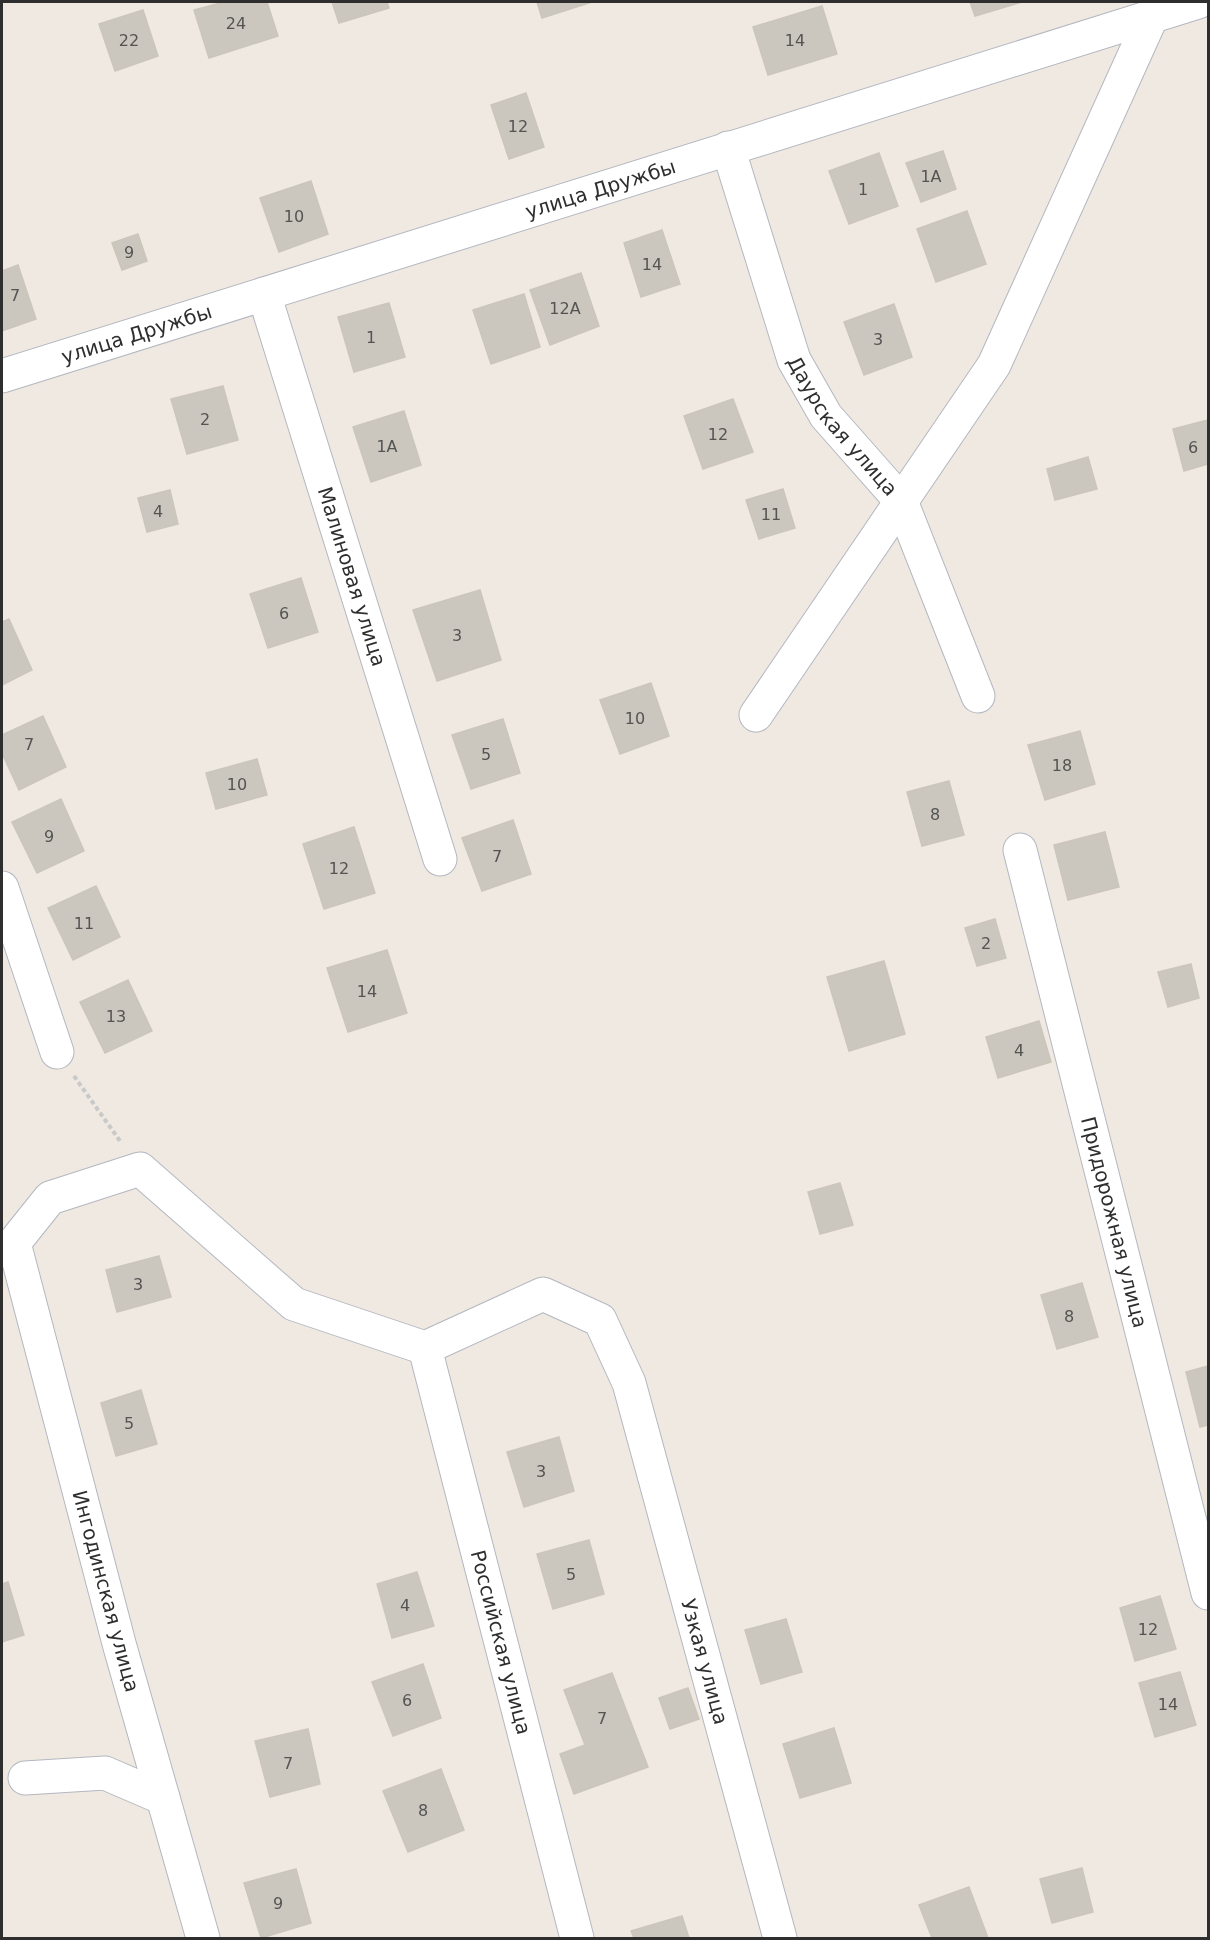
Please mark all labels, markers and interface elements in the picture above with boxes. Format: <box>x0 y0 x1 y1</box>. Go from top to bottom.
house number: 24 <box>226 14 246 33</box>
house number: 22 <box>119 31 139 50</box>
house number: 14 <box>785 31 805 50</box>
house number: 12 <box>508 117 528 136</box>
street label: улица Дружбы <box>522 154 679 224</box>
house number: 1А <box>920 167 942 186</box>
house number: 1 <box>858 180 868 199</box>
house number: 10 <box>284 207 304 226</box>
house number: 9 <box>124 243 134 262</box>
house number: 14 <box>642 255 662 274</box>
house number: 7 <box>10 286 20 305</box>
street label: улица Дружбы <box>58 299 215 369</box>
house number: 12А <box>549 299 581 318</box>
house number: 1 <box>366 328 376 347</box>
house number: 3 <box>873 330 883 349</box>
street label: Даурская улица <box>782 352 903 501</box>
house number: 2 <box>200 410 210 429</box>
house number: 12 <box>708 425 728 444</box>
house number: 1А <box>376 437 398 456</box>
house number: 6 <box>1188 438 1198 457</box>
street label: Малиновая улица <box>313 484 391 669</box>
house number: 4 <box>153 502 163 521</box>
house number: 11 <box>761 505 781 524</box>
house number: 6 <box>279 604 289 623</box>
house number: 3 <box>452 626 462 645</box>
house number: 10 <box>625 709 645 728</box>
house number: 7 <box>24 735 34 754</box>
house number: 5 <box>481 745 491 764</box>
house number: 18 <box>1052 756 1072 775</box>
house number: 10 <box>227 775 247 794</box>
house number: 8 <box>930 805 940 824</box>
house number: 9 <box>44 827 54 846</box>
house number: 7 <box>492 847 502 866</box>
house number: 12 <box>329 859 349 878</box>
house number: 11 <box>74 914 94 933</box>
house number: 2 <box>981 934 991 953</box>
house number: 14 <box>357 982 377 1001</box>
house number: 13 <box>106 1007 126 1026</box>
house number: 4 <box>1014 1041 1024 1060</box>
street label: Придорожная улица <box>1076 1114 1152 1330</box>
house number: 3 <box>133 1275 143 1294</box>
house number: 8 <box>1064 1307 1074 1326</box>
house number: 5 <box>124 1414 134 1433</box>
house number: 3 <box>536 1462 546 1481</box>
street label: Ингодинская улица <box>68 1487 144 1695</box>
street label: Российская улица <box>466 1548 536 1737</box>
house number: 5 <box>566 1565 576 1584</box>
house number: 4 <box>400 1596 410 1615</box>
street label: Узкая улица <box>676 1596 733 1727</box>
house number: 12 <box>1138 1620 1158 1639</box>
house number: 6 <box>402 1691 412 1710</box>
house number: 14 <box>1158 1695 1178 1714</box>
house number: 7 <box>597 1709 607 1728</box>
house number: 7 <box>283 1754 293 1773</box>
house number: 8 <box>418 1801 428 1820</box>
house number: 9 <box>273 1894 283 1913</box>

